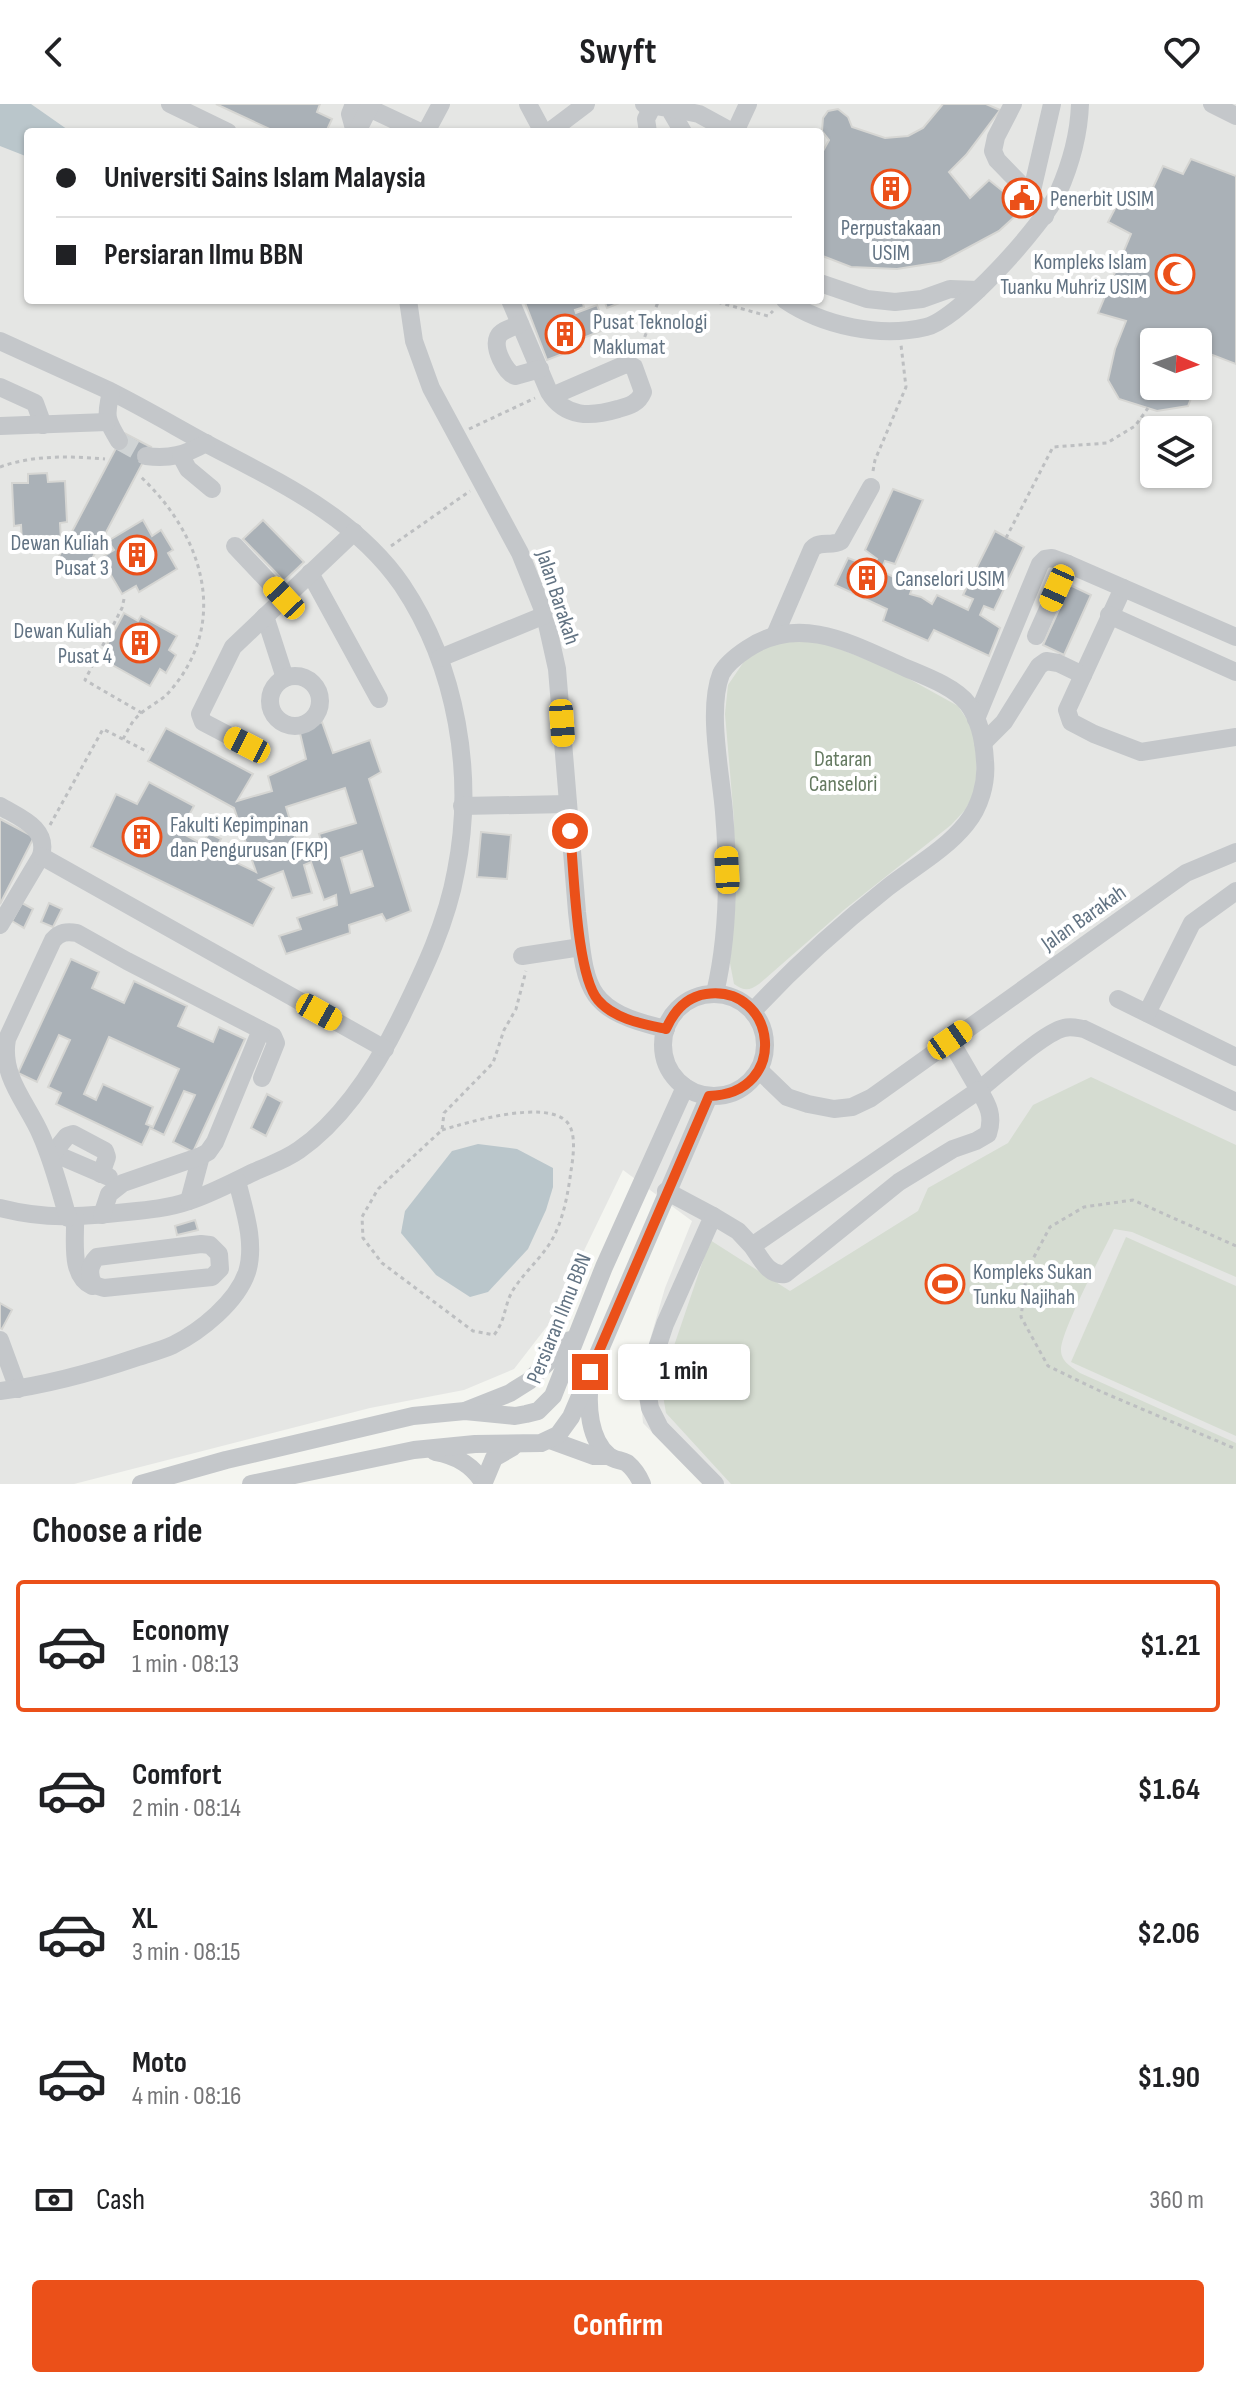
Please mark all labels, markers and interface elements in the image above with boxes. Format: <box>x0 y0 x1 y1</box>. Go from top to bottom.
icon: back <box>32 30 76 74</box>
icon: heart <box>1160 30 1204 74</box>
text: Swyft <box>580 31 656 74</box>
text: Universiti Sains Islam Malaysia <box>104 160 426 196</box>
building icon: Perpustakaan USIM <box>870 168 912 210</box>
public building icon: Penerbit USIM <box>1001 177 1043 219</box>
place label: Penerbit USIM <box>1050 186 1154 213</box>
place label: Perpustakaan USIM <box>841 215 941 267</box>
text: Persiaran Ilmu BBN <box>104 237 303 273</box>
place label: Kompleks Islam Tuanku Muhriz USIM <box>1000 249 1147 301</box>
mosque icon: Kompleks Islam Tuanku Muhriz USIM <box>1154 253 1196 295</box>
place label: Pusat Teknologi Maklumat <box>593 309 707 361</box>
building icon: Pusat Teknologi Maklumat <box>544 313 586 355</box>
north arrow <box>1140 328 1212 400</box>
map controls <box>1140 328 1212 488</box>
button: layers <box>1140 416 1212 488</box>
place label: Dewan Kuliah Pusat 3 <box>11 530 109 582</box>
building icon: Dewan Kuliah Pusat 3 <box>116 534 158 576</box>
street label: Jalan Barakah <box>529 546 585 648</box>
building icon: Canselori USIM <box>846 557 888 599</box>
car <box>1036 561 1078 615</box>
place label: Canselori USIM <box>895 566 1005 593</box>
car <box>259 572 309 624</box>
place label: Dewan Kuliah Pusat 4 <box>14 618 112 670</box>
building icon: Dewan Kuliah Pusat 4 <box>119 622 161 664</box>
car <box>548 698 576 748</box>
car <box>220 723 274 767</box>
park label: Dataran Canselori <box>809 746 877 798</box>
place label: Fakulti Kepimpinan dan Pengurusan (FKP) <box>170 812 328 864</box>
route start <box>552 813 588 849</box>
building icon: Fakulti Kepimpinan dan Pengurusan (FKP) <box>121 816 163 858</box>
car <box>714 845 740 895</box>
street label: Jalan Barakah <box>1035 879 1132 958</box>
car <box>292 990 346 1034</box>
car <box>923 1016 977 1064</box>
street label: Persiaran Ilmu BBN <box>521 1249 598 1388</box>
place label: Kompleks Sukan Tunku Najihah <box>973 1259 1092 1311</box>
sports icon: Kompleks Sukan Tunku Najihah <box>924 1263 966 1305</box>
callout: 1 min <box>618 1344 750 1400</box>
route end <box>572 1354 608 1390</box>
text: 1 min <box>660 1356 708 1387</box>
text: Choose a ride <box>32 1510 203 1553</box>
icon: car <box>36 1610 108 1682</box>
text: Economy <box>132 1613 229 1649</box>
text: $1.21 <box>1140 1628 1200 1664</box>
text: 1 min · 08:13 <box>132 1649 239 1680</box>
icon: car <box>36 1754 108 1826</box>
text: Comfort <box>132 1757 222 1793</box>
text: $1.64 <box>1138 1772 1200 1808</box>
text: 2 min · 08:14 <box>132 1793 241 1824</box>
icon: car <box>36 1898 108 1970</box>
text: XL <box>132 1901 158 1937</box>
text: $2.06 <box>1137 1916 1200 1952</box>
text: 3 min · 08:15 <box>132 1937 241 1968</box>
icon: car <box>36 2042 108 2114</box>
text: Moto <box>132 2045 187 2081</box>
text: $1.90 <box>1137 2060 1200 2096</box>
text: 4 min · 08:16 <box>132 2081 242 2112</box>
icon: cash <box>32 2178 76 2222</box>
text: Cash <box>96 2182 145 2218</box>
text: 360 m <box>1149 2185 1204 2216</box>
button: Confirm <box>32 2280 1204 2372</box>

